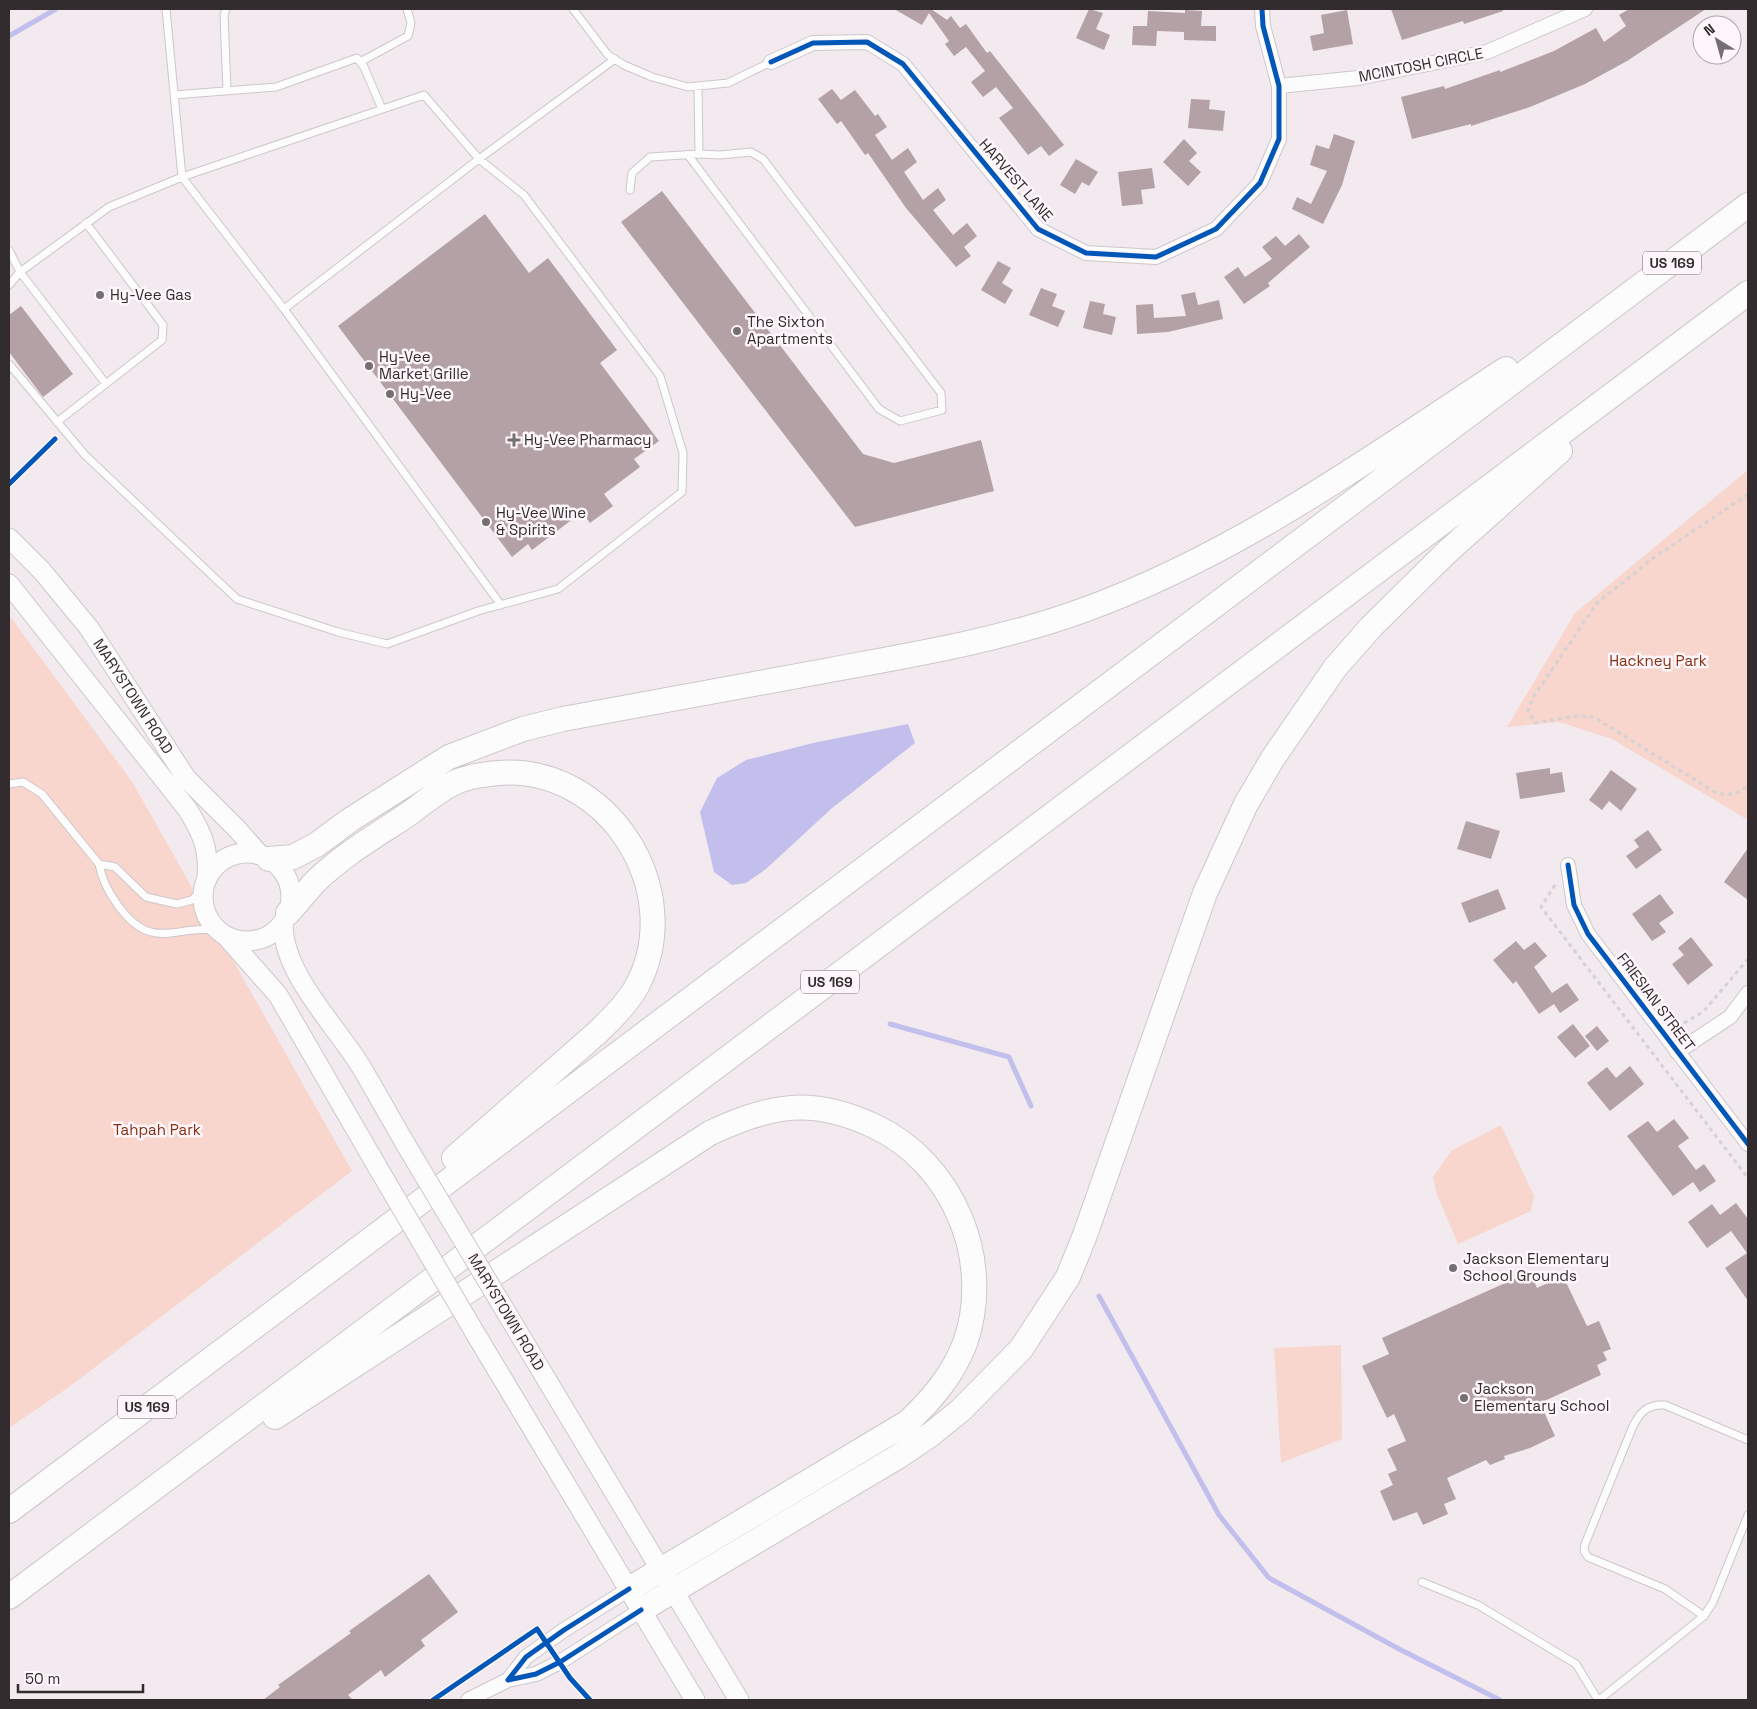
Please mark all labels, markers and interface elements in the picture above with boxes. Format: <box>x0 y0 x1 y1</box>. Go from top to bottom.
north arrow <box>1692 15 1742 65</box>
text: N <box>1700 20 1718 40</box>
street label: MCINTOSH CIRCLE <box>1357 43 1485 86</box>
street label: HARVEST LANE <box>975 134 1057 225</box>
road number: US 169 <box>1643 252 1701 274</box>
place label: Hy-Vee Gas <box>110 285 192 304</box>
marker: Hy-Vee Gas <box>94 289 106 301</box>
place label: The Sixton Apartments <box>747 312 833 348</box>
marker: The Sixton Apartments <box>731 325 743 337</box>
place label: Hy-Vee Market Grille <box>379 347 469 383</box>
marker: Hy-Vee Market Grille <box>363 360 375 372</box>
place label: Hy-Vee <box>400 384 452 403</box>
marker: Hy-Vee <box>384 388 396 400</box>
place label: Hy-Vee Pharmacy <box>524 430 651 449</box>
marker: Hy-Vee Pharmacy <box>508 434 520 446</box>
place label: Hy-Vee Wine & Spirits <box>496 503 586 539</box>
marker: Hy-Vee Wine & Spirits <box>480 516 492 528</box>
street label: MARYSTOWN ROAD <box>89 635 178 757</box>
park label: Hackney Park <box>1609 651 1707 670</box>
street label: FRIESIAN STREET <box>1613 949 1700 1055</box>
road number: US 169 <box>801 970 859 994</box>
park label: Tahpah Park <box>113 1120 201 1139</box>
place label: Jackson Elementary School Grounds <box>1463 1249 1609 1285</box>
street label: MARYSTOWN ROAD <box>464 1250 549 1374</box>
marker: Jackson Elementary School Grounds <box>1447 1262 1459 1274</box>
place label: Jackson Elementary School <box>1474 1379 1610 1415</box>
marker: Jackson Elementary School <box>1458 1392 1470 1404</box>
road number: US 169 <box>118 1395 176 1418</box>
scale bar <box>18 1662 142 1694</box>
text: 50 m <box>25 1669 60 1688</box>

